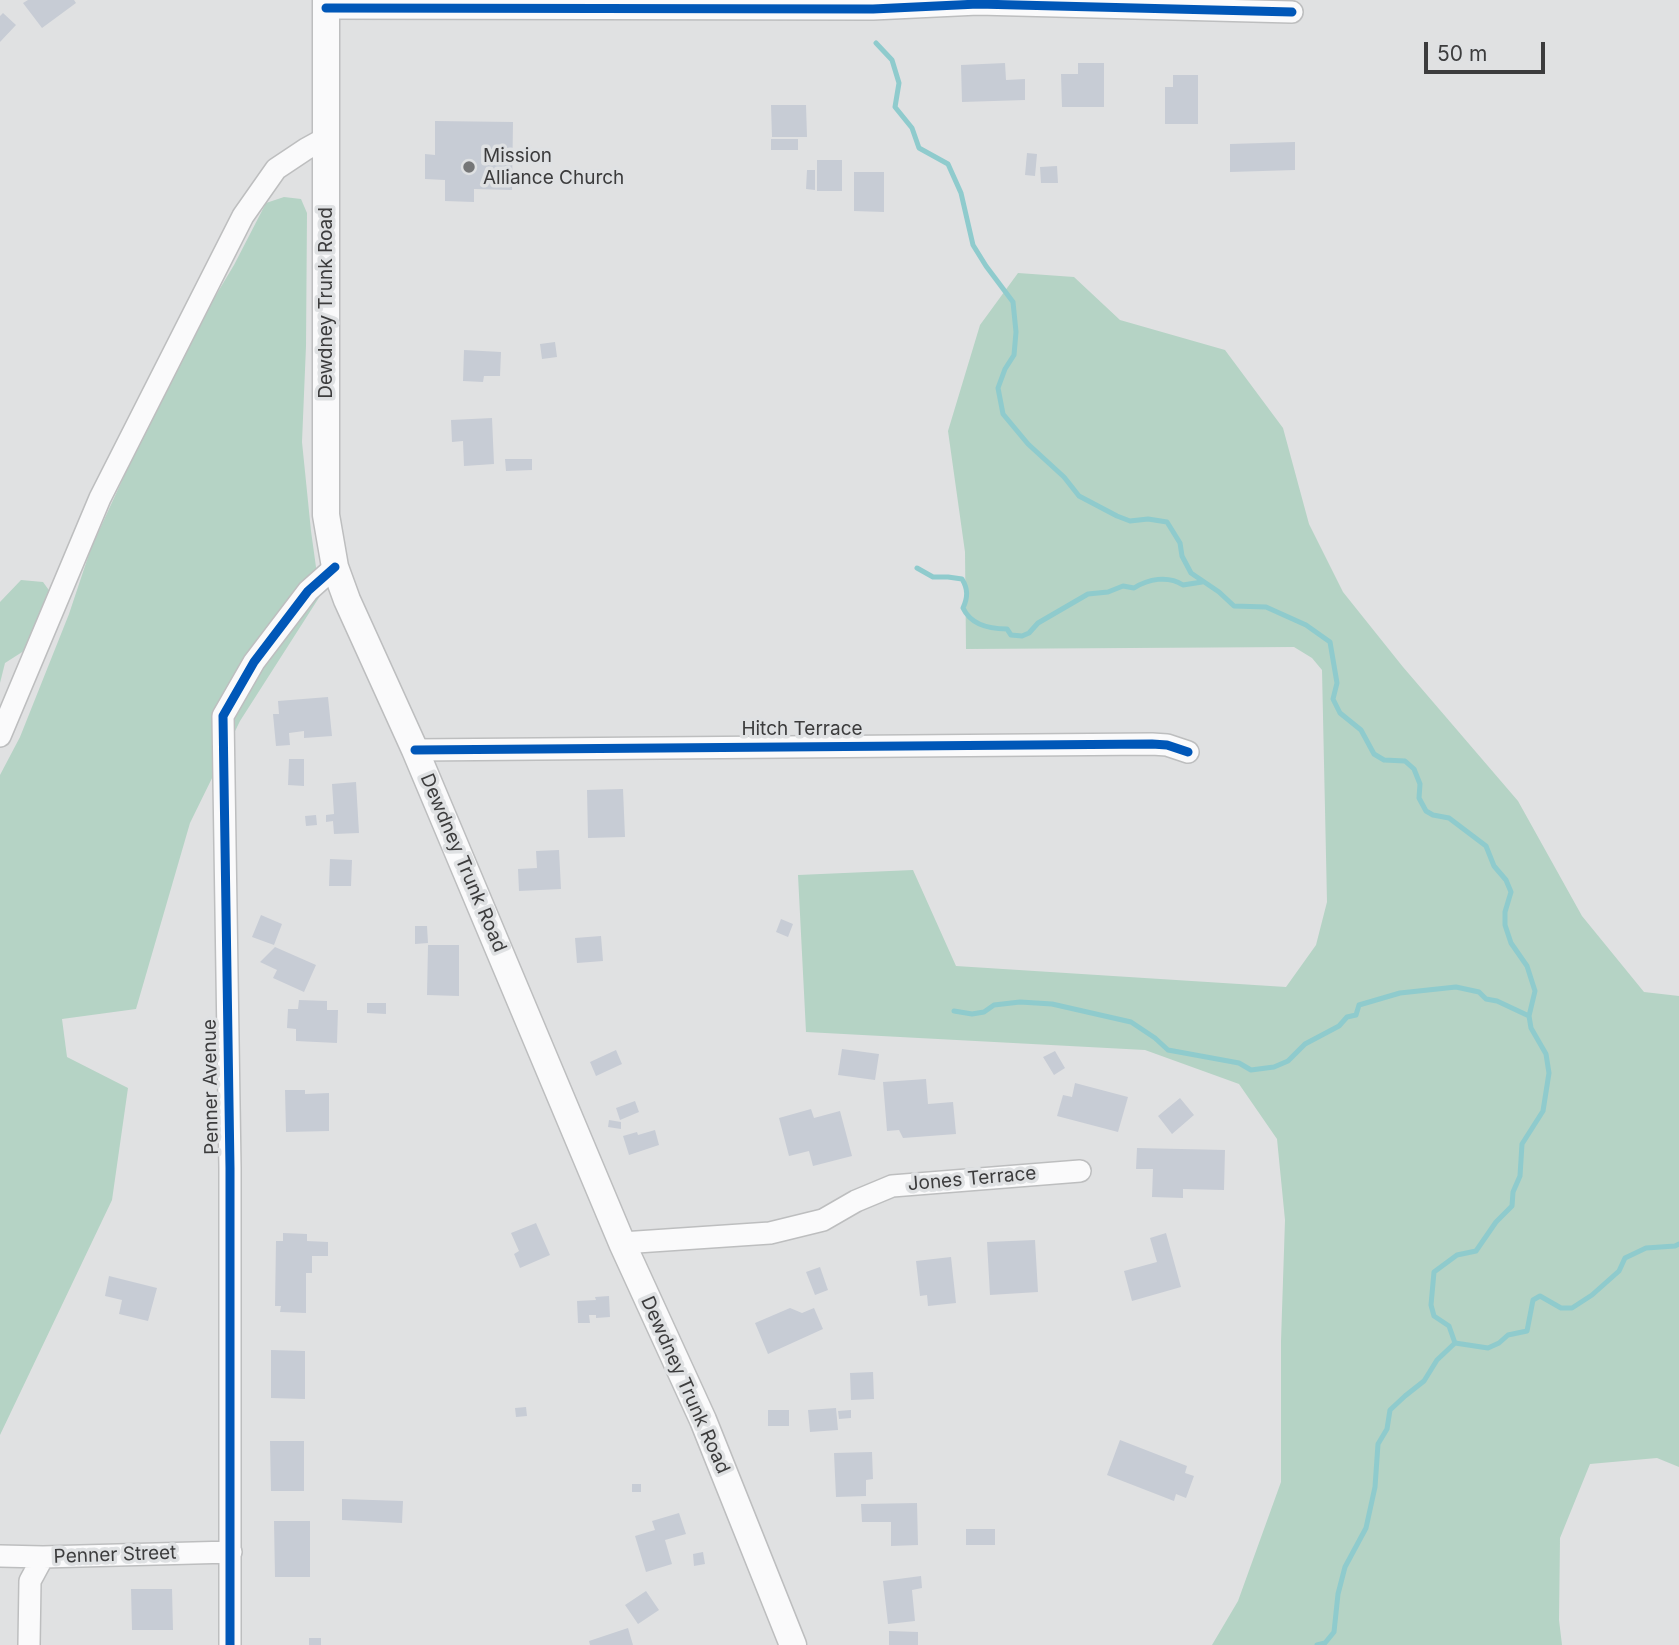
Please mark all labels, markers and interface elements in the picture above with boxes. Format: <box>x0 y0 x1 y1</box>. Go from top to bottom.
scale bar <box>1427 28 1548 72</box>
text: 50 m <box>1437 41 1487 66</box>
place label: Mission Alliance Church <box>483 145 624 189</box>
marker: Mission Alliance Church <box>461 159 477 175</box>
street label: Dewdney Trunk Road <box>315 207 337 399</box>
street label: Hitch Terrace <box>741 718 863 740</box>
street label: Dewdney Trunk Road <box>415 770 511 956</box>
street label: Penner Avenue <box>198 1019 224 1155</box>
street label: Jones Terrace <box>907 1162 1037 1196</box>
street label: Dewdney Trunk Road <box>636 1293 734 1477</box>
street label: Penner Street <box>53 1541 177 1569</box>

